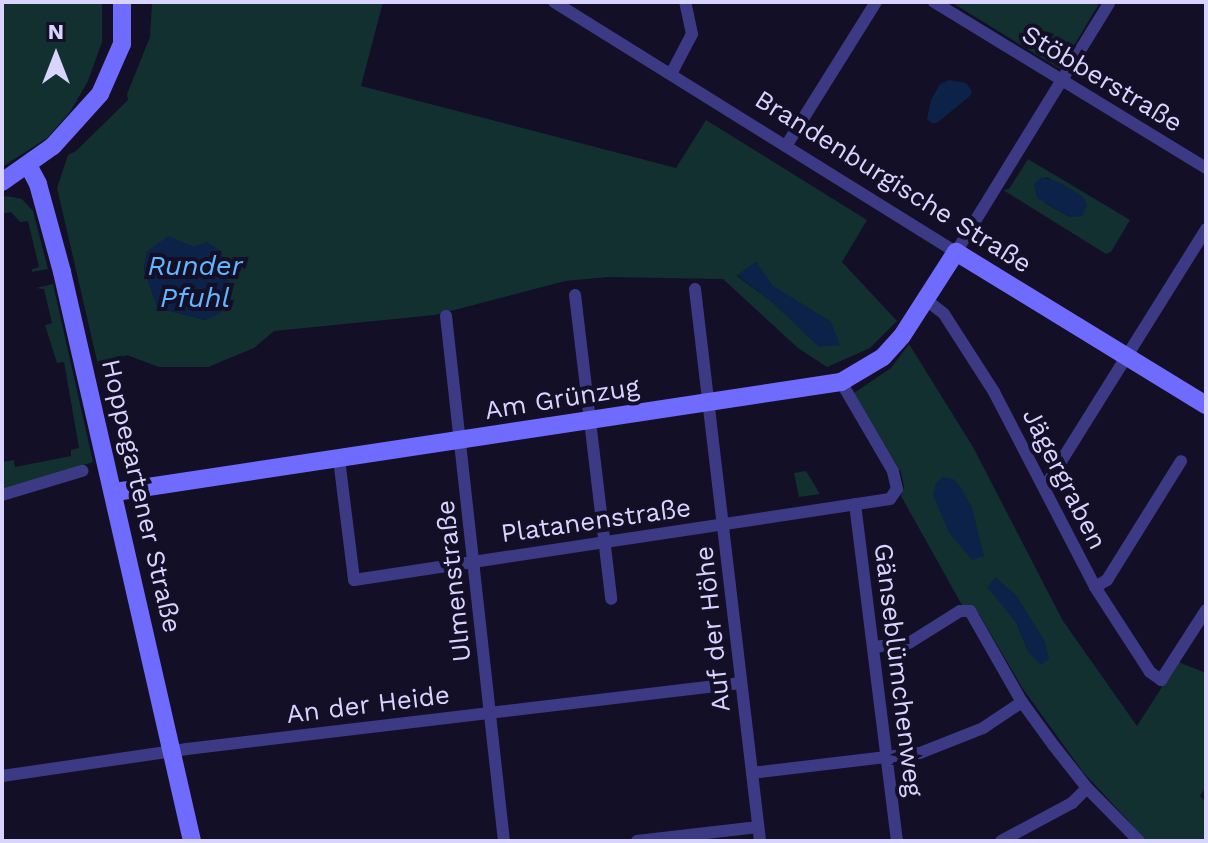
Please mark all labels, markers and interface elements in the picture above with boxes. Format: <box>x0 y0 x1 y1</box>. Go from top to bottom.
north arrow <box>16 16 96 96</box>
text: N <box>48 19 64 44</box>
street label: Stöbberstraße <box>1016 19 1188 139</box>
street label: Brandenburgische Straße <box>749 84 1037 280</box>
water label: Runder Pfuhl <box>147 249 243 315</box>
street label: Hoppegartener Straße <box>94 356 188 636</box>
street label: Am Grünzug <box>482 371 642 427</box>
street label: Jägergraben <box>1015 403 1113 555</box>
street label: Platanenstraße <box>499 492 693 550</box>
street label: Ulmenstraße <box>430 498 478 664</box>
street label: Gänseblümchenweg <box>867 541 929 799</box>
street label: Auf der Höhe <box>689 544 737 714</box>
street label: An der Heide <box>284 679 452 731</box>

